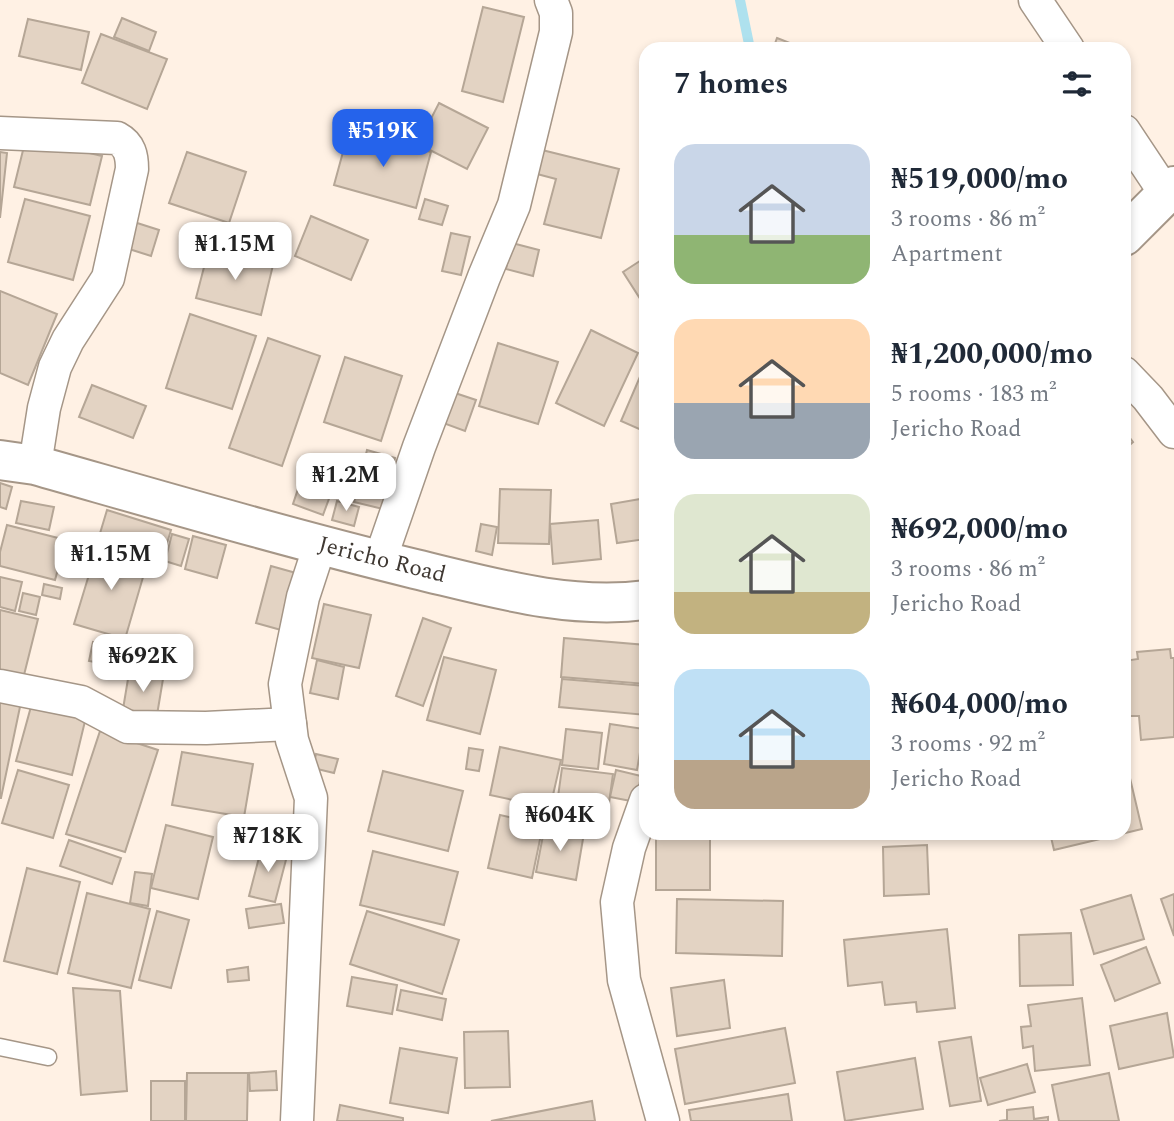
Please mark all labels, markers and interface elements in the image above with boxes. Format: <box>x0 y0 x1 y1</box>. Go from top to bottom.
text: 7 homes <box>674 61 788 107</box>
icon: filters <box>1058 65 1096 103</box>
pin: ₦519K <box>334 110 432 169</box>
text: ₦519K <box>348 114 418 149</box>
text: ₦519,000/mo <box>891 156 1068 202</box>
icon: home <box>730 172 814 256</box>
text: 3 rooms · 86 m² <box>891 202 1045 237</box>
pin: ₦1.15M <box>178 222 292 282</box>
text: ₦1.15M <box>195 227 275 262</box>
text: Apartment <box>891 237 1003 272</box>
text: ₦1,200,000/mo <box>891 331 1093 377</box>
icon: home <box>730 347 814 431</box>
text: 5 rooms · 183 m² <box>891 377 1057 412</box>
text: Jericho Road <box>891 412 1021 447</box>
pin: ₦1.2M <box>297 454 395 513</box>
text: ₦1.2M <box>312 458 380 493</box>
text: ₦692,000/mo <box>891 506 1068 552</box>
icon: home <box>730 522 814 606</box>
street label: Jericho Road <box>315 527 450 593</box>
pin: ₦1.15M <box>54 532 168 592</box>
text: ₦1.15M <box>71 537 151 572</box>
text: 3 rooms · 86 m² <box>891 552 1045 587</box>
text: Jericho Road <box>891 587 1021 622</box>
pin: ₦692K <box>94 634 192 694</box>
text: ₦692K <box>108 639 178 674</box>
text: ₦604,000/mo <box>891 681 1068 727</box>
icon: home <box>730 697 814 781</box>
text: 3 rooms · 92 m² <box>891 727 1045 762</box>
text: Jericho Road <box>891 762 1021 797</box>
pin: ₦604K <box>511 794 609 853</box>
text: ₦604K <box>525 798 595 833</box>
pin: ₦718K <box>219 814 317 874</box>
text: ₦718K <box>233 819 303 854</box>

